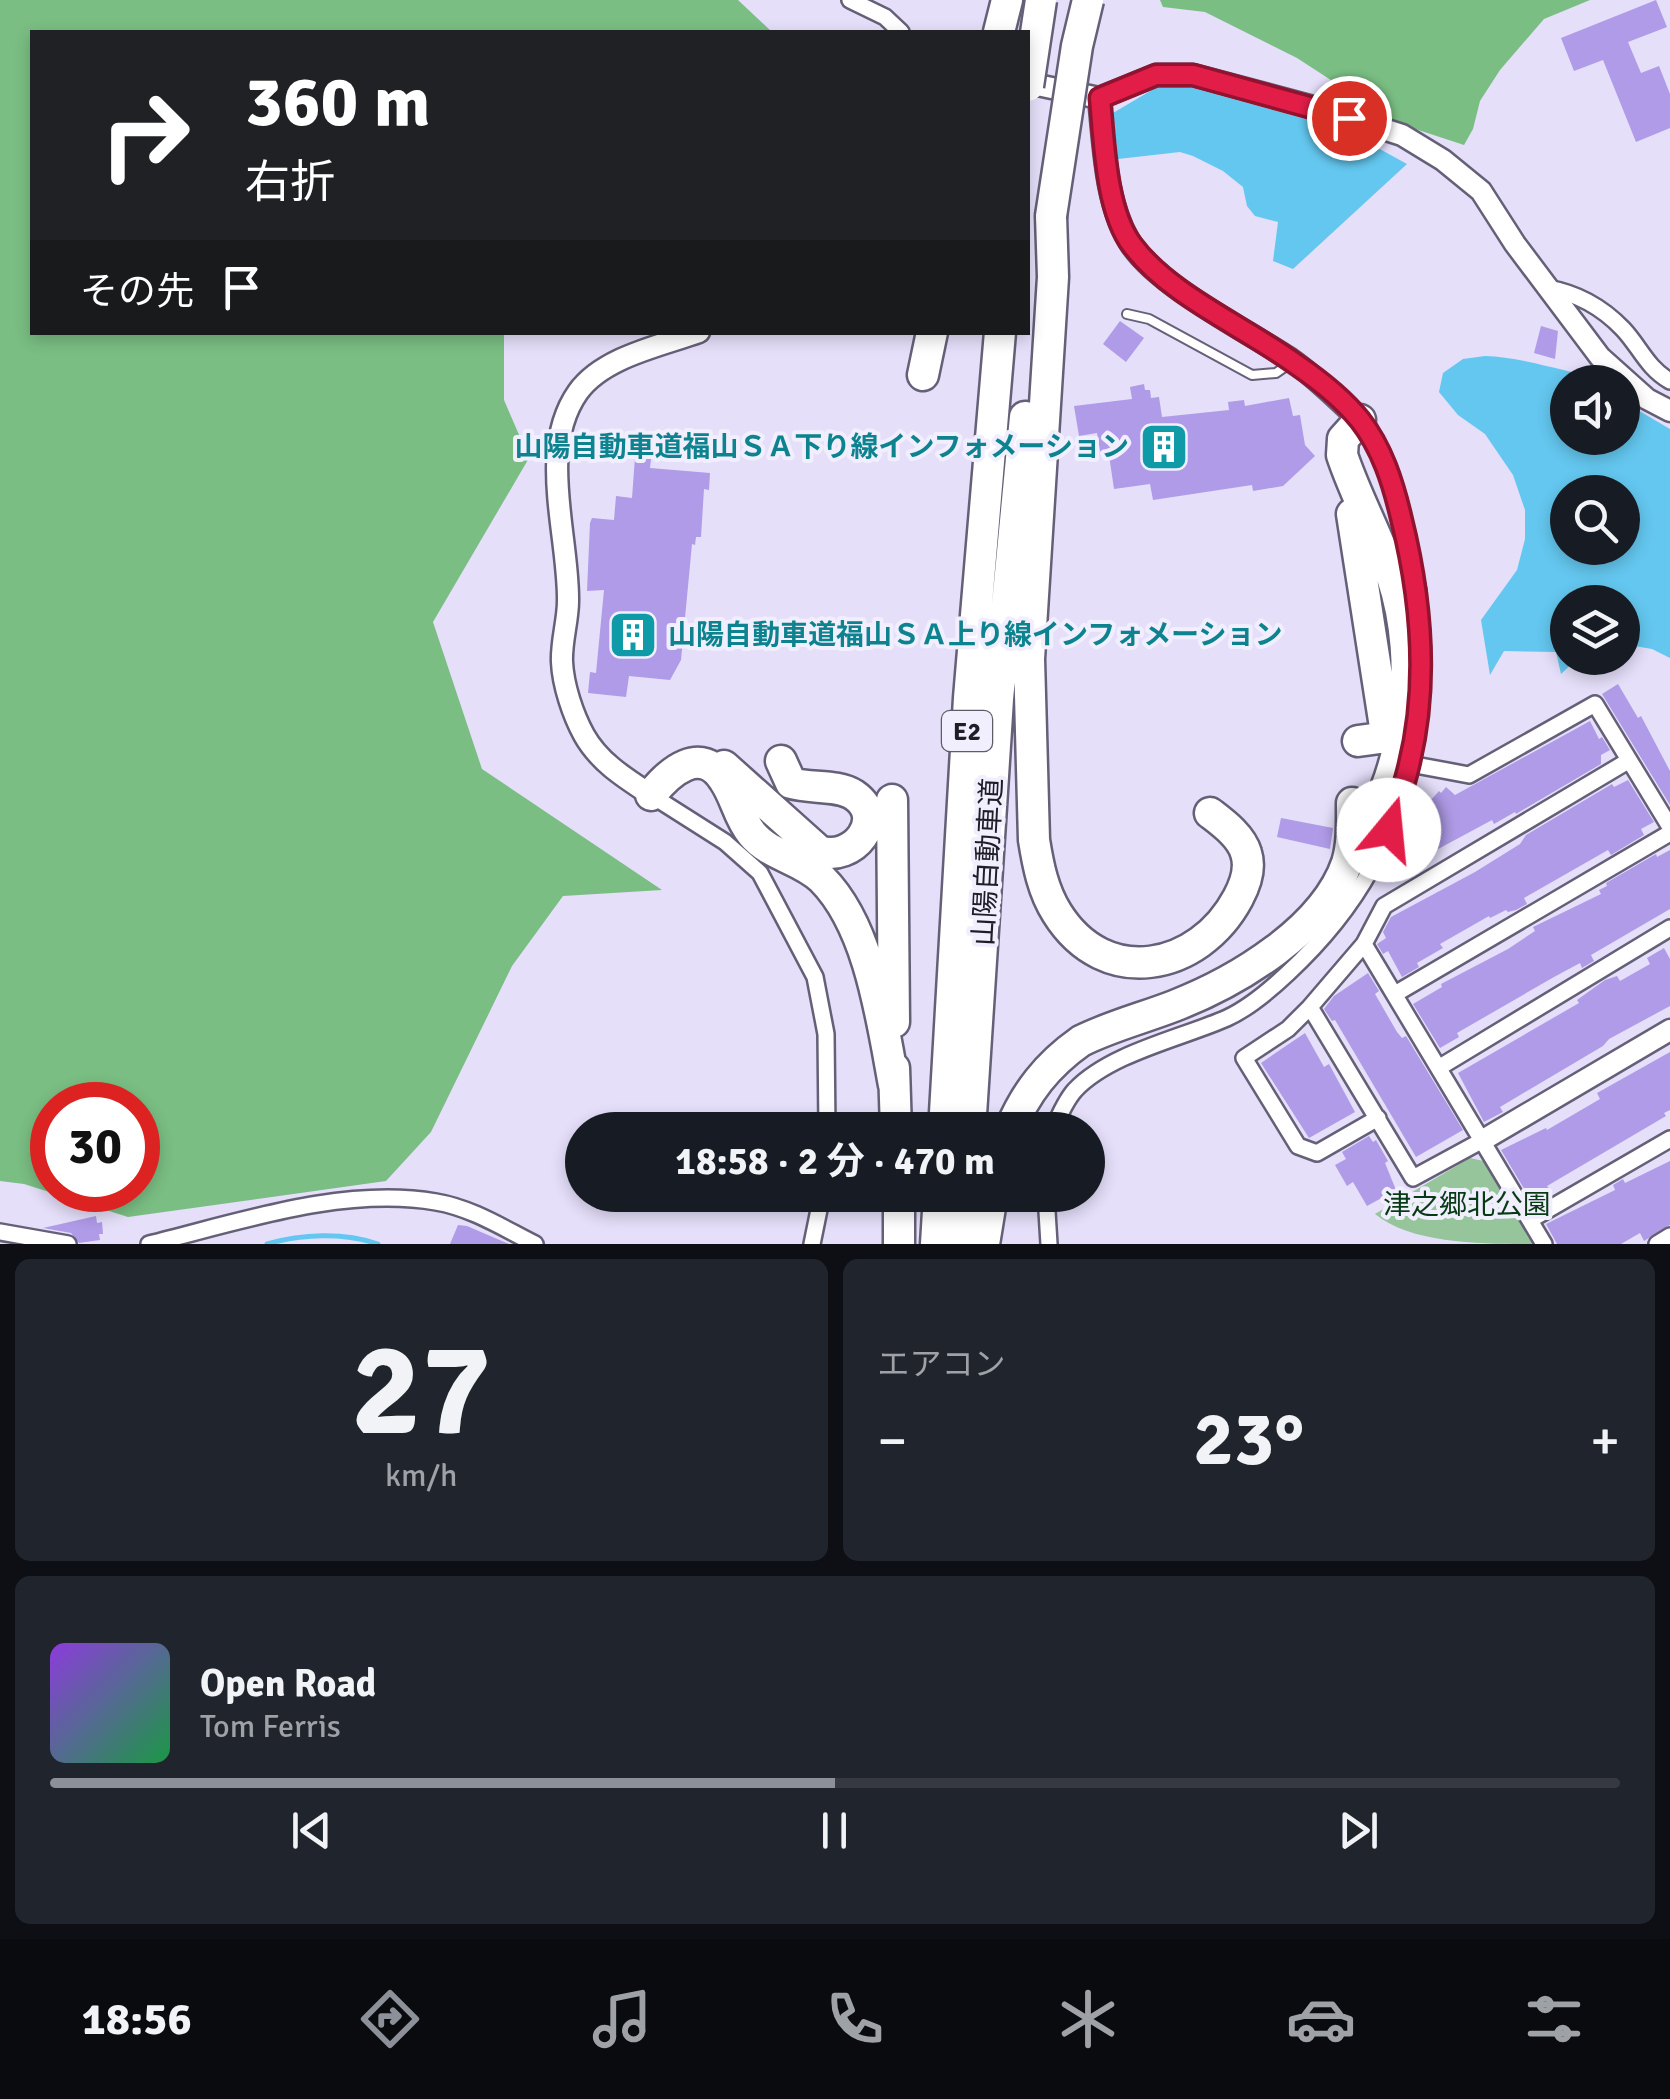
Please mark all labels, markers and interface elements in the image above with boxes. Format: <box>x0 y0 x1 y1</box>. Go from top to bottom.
text: 360 m <box>245 59 430 145</box>
icon: right <box>80 70 210 200</box>
pin <box>1307 76 1392 161</box>
icon: arrive <box>1322 91 1377 146</box>
text: 右折 <box>245 155 335 210</box>
icon: arrive <box>214 260 269 315</box>
text: その先 <box>80 268 194 315</box>
map controls <box>1550 365 1640 675</box>
button: sound <box>1550 365 1640 455</box>
building icon: 山陽自動車道福山ＳＡ下り線インフォメーション <box>1138 421 1190 473</box>
place label: 山陽自動車道福山ＳＡ下り線インフォメーション <box>514 430 1129 464</box>
button: search <box>1550 475 1640 565</box>
button: layers <box>1550 585 1640 675</box>
building icon: 山陽自動車道福山ＳＡ上り線インフォメーション <box>607 609 659 661</box>
place label: 山陽自動車道福山ＳＡ上り線インフォメーション <box>668 618 1283 652</box>
road number: E2 <box>942 711 992 751</box>
street label: 山陽自動車道 <box>967 777 1009 947</box>
position arrow <box>1337 778 1441 882</box>
speed limit sign: 30 <box>30 1082 160 1212</box>
text: 18:58 · 2 分 · 470 m <box>675 1138 995 1185</box>
park label: 津之郷北公園 <box>1383 1188 1551 1222</box>
text: 27 <box>351 1311 491 1471</box>
text: エアコン <box>878 1345 1006 1384</box>
text: 23° <box>1193 1393 1304 1486</box>
text: − <box>878 1407 907 1475</box>
text: + <box>1590 1407 1620 1475</box>
text: km/h <box>385 1456 457 1495</box>
text: Open Road <box>200 1660 376 1707</box>
text: Tom Ferris <box>200 1707 341 1746</box>
icon: previous <box>284 1803 339 1858</box>
icon: pause <box>807 1803 862 1858</box>
icon: next <box>1331 1803 1386 1858</box>
icon: directions <box>355 1984 425 2054</box>
icon: music <box>587 1984 657 2054</box>
icon: phone <box>820 1984 890 2054</box>
icon: climate <box>1053 1984 1123 2054</box>
icon: car <box>1286 1984 1356 2054</box>
icon: filters <box>1519 1984 1589 2054</box>
text: 18:56 <box>81 1992 192 2047</box>

